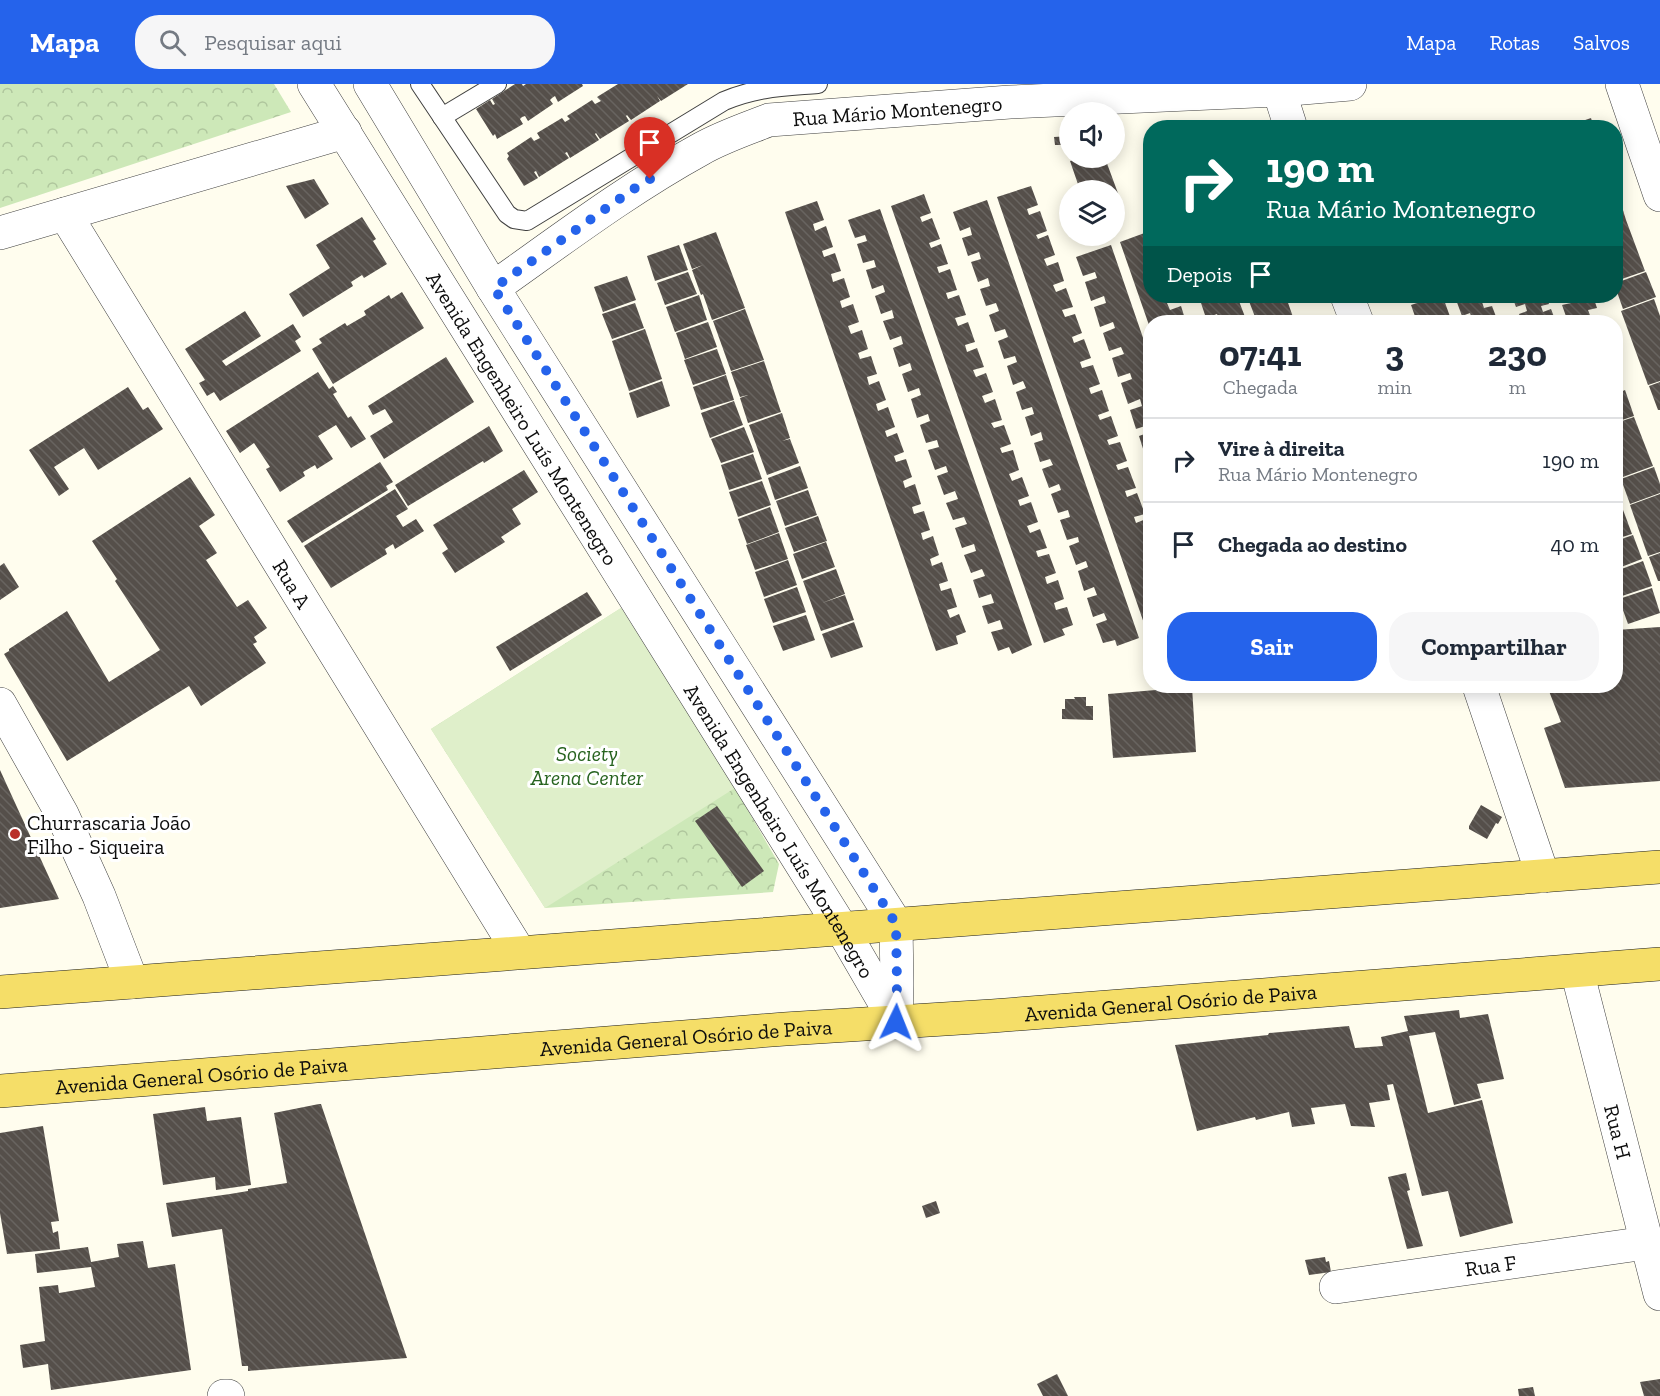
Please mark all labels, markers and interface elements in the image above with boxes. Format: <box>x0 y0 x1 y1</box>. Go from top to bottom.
search box <box>135 15 555 69</box>
text: Mapa <box>30 26 99 59</box>
icon: search <box>156 26 189 59</box>
text: Pesquisar aqui <box>204 29 342 56</box>
text: Mapa <box>1406 30 1456 55</box>
text: Rotas <box>1489 30 1540 55</box>
text: Salvos <box>1573 30 1630 55</box>
street label: Rua Mário Montenegro <box>792 90 1003 131</box>
map controls <box>1059 102 1125 246</box>
button: sound <box>1059 102 1125 168</box>
pin <box>624 117 675 179</box>
icon: arrive <box>633 126 666 159</box>
text: 190 m <box>1266 142 1374 193</box>
icon: right <box>1167 144 1245 222</box>
button: layers <box>1059 180 1125 246</box>
text: Rua Mário Montenegro <box>1266 193 1536 225</box>
icon: arrive <box>1244 258 1277 291</box>
text: Depois <box>1167 261 1232 288</box>
street label: Avenida Engenheiro Luís Montenegro <box>422 267 624 570</box>
text: 07:41 <box>1219 332 1302 375</box>
text: 3 <box>1385 332 1404 375</box>
text: 230 <box>1488 332 1547 375</box>
text: Chegada <box>1223 375 1298 399</box>
text: min <box>1377 375 1412 399</box>
text: m <box>1509 375 1526 399</box>
text: Vire à direita <box>1218 435 1345 462</box>
icon: right <box>1167 444 1200 477</box>
text: 190 m <box>1542 447 1599 474</box>
text: Rua Mário Montenegro <box>1218 462 1418 486</box>
icon: arrive <box>1167 528 1200 561</box>
text: Chegada ao destino <box>1218 531 1407 558</box>
text: 40 m <box>1550 531 1599 558</box>
street label: Rua A <box>268 555 317 613</box>
button: Sair <box>1167 612 1377 681</box>
button: Compartilhar <box>1389 612 1599 681</box>
street label: Avenida Engenheiro Luís Montenegro <box>679 679 880 982</box>
park label: Society Arena Center <box>530 741 644 790</box>
place label: Churrascaria João Filho - Siqueira <box>27 810 191 859</box>
marker: Churrascaria João Filho - Siqueira <box>8 827 22 841</box>
street label: Avenida General Osório de Paiva <box>1023 978 1318 1026</box>
position arrow <box>864 990 928 1054</box>
street label: Avenida General Osório de Paiva <box>539 1014 833 1061</box>
street label: Avenida General Osório de Paiva <box>54 1051 349 1099</box>
street label: Rua H <box>1599 1102 1637 1162</box>
street label: Rua F <box>1463 1249 1518 1281</box>

